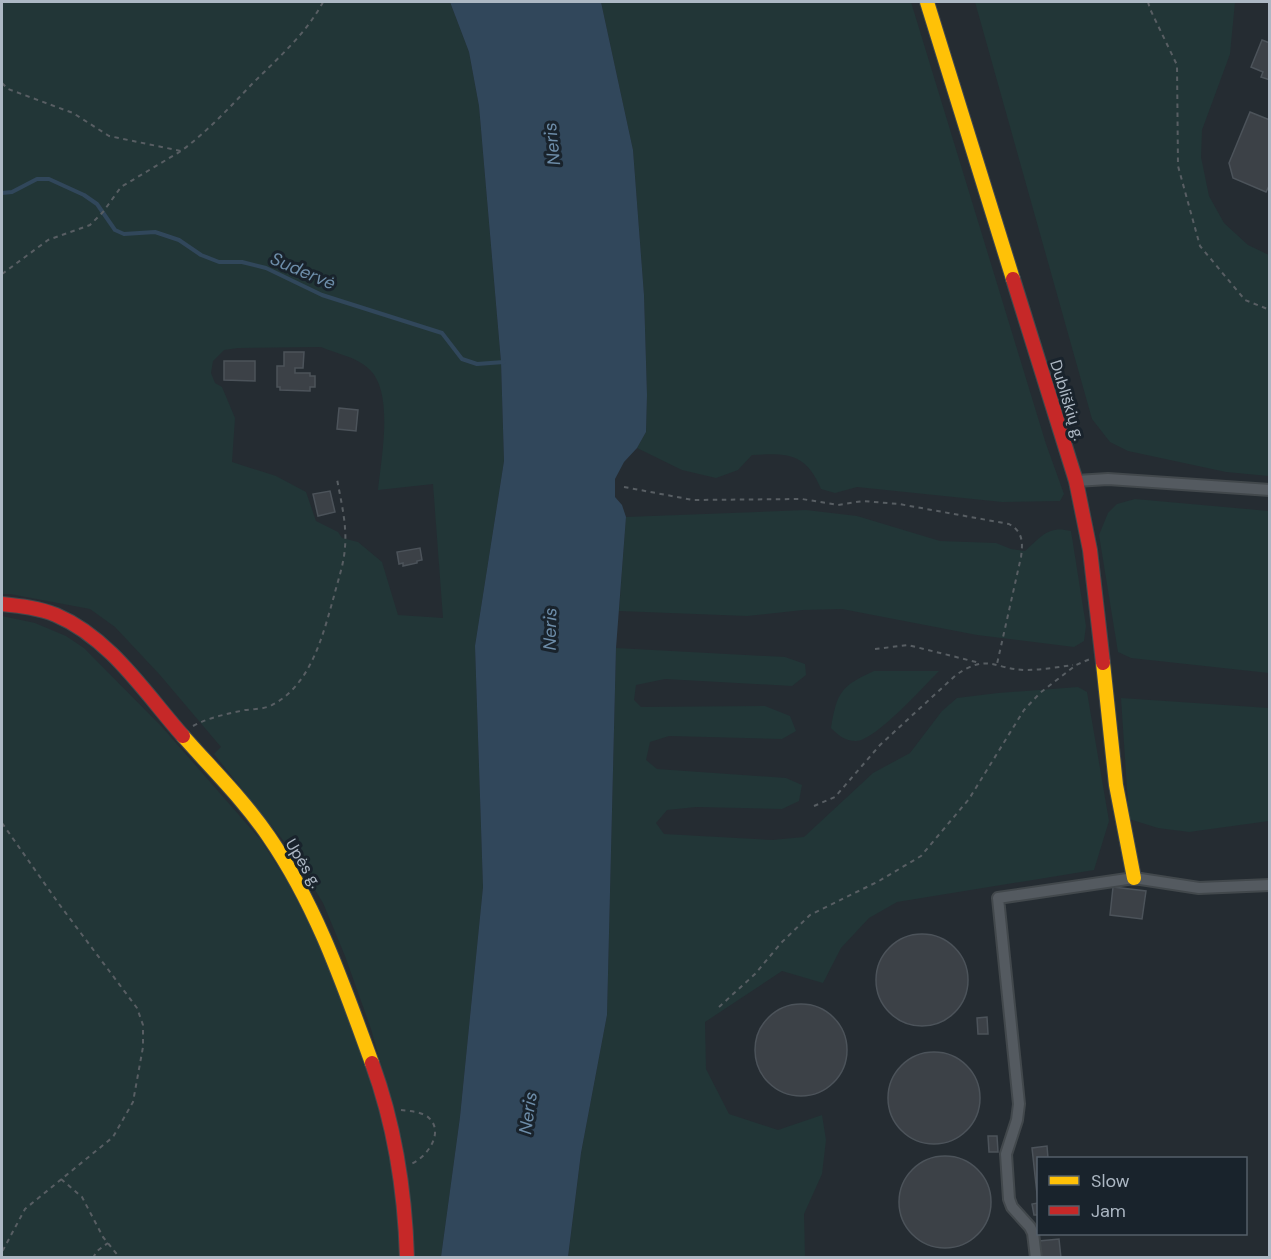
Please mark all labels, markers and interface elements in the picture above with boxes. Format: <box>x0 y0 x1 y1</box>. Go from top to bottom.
water label: Neris <box>538 121 566 167</box>
water label: Sudervė <box>267 247 339 295</box>
street label: Dubliškių g. <box>1045 357 1090 443</box>
water label: Neris <box>538 607 562 651</box>
street label: Upės g. <box>281 835 326 892</box>
water label: Neris <box>513 1090 543 1136</box>
legend <box>1037 1157 1247 1235</box>
text: Slow <box>1091 1169 1130 1193</box>
text: Jam <box>1091 1199 1126 1223</box>

